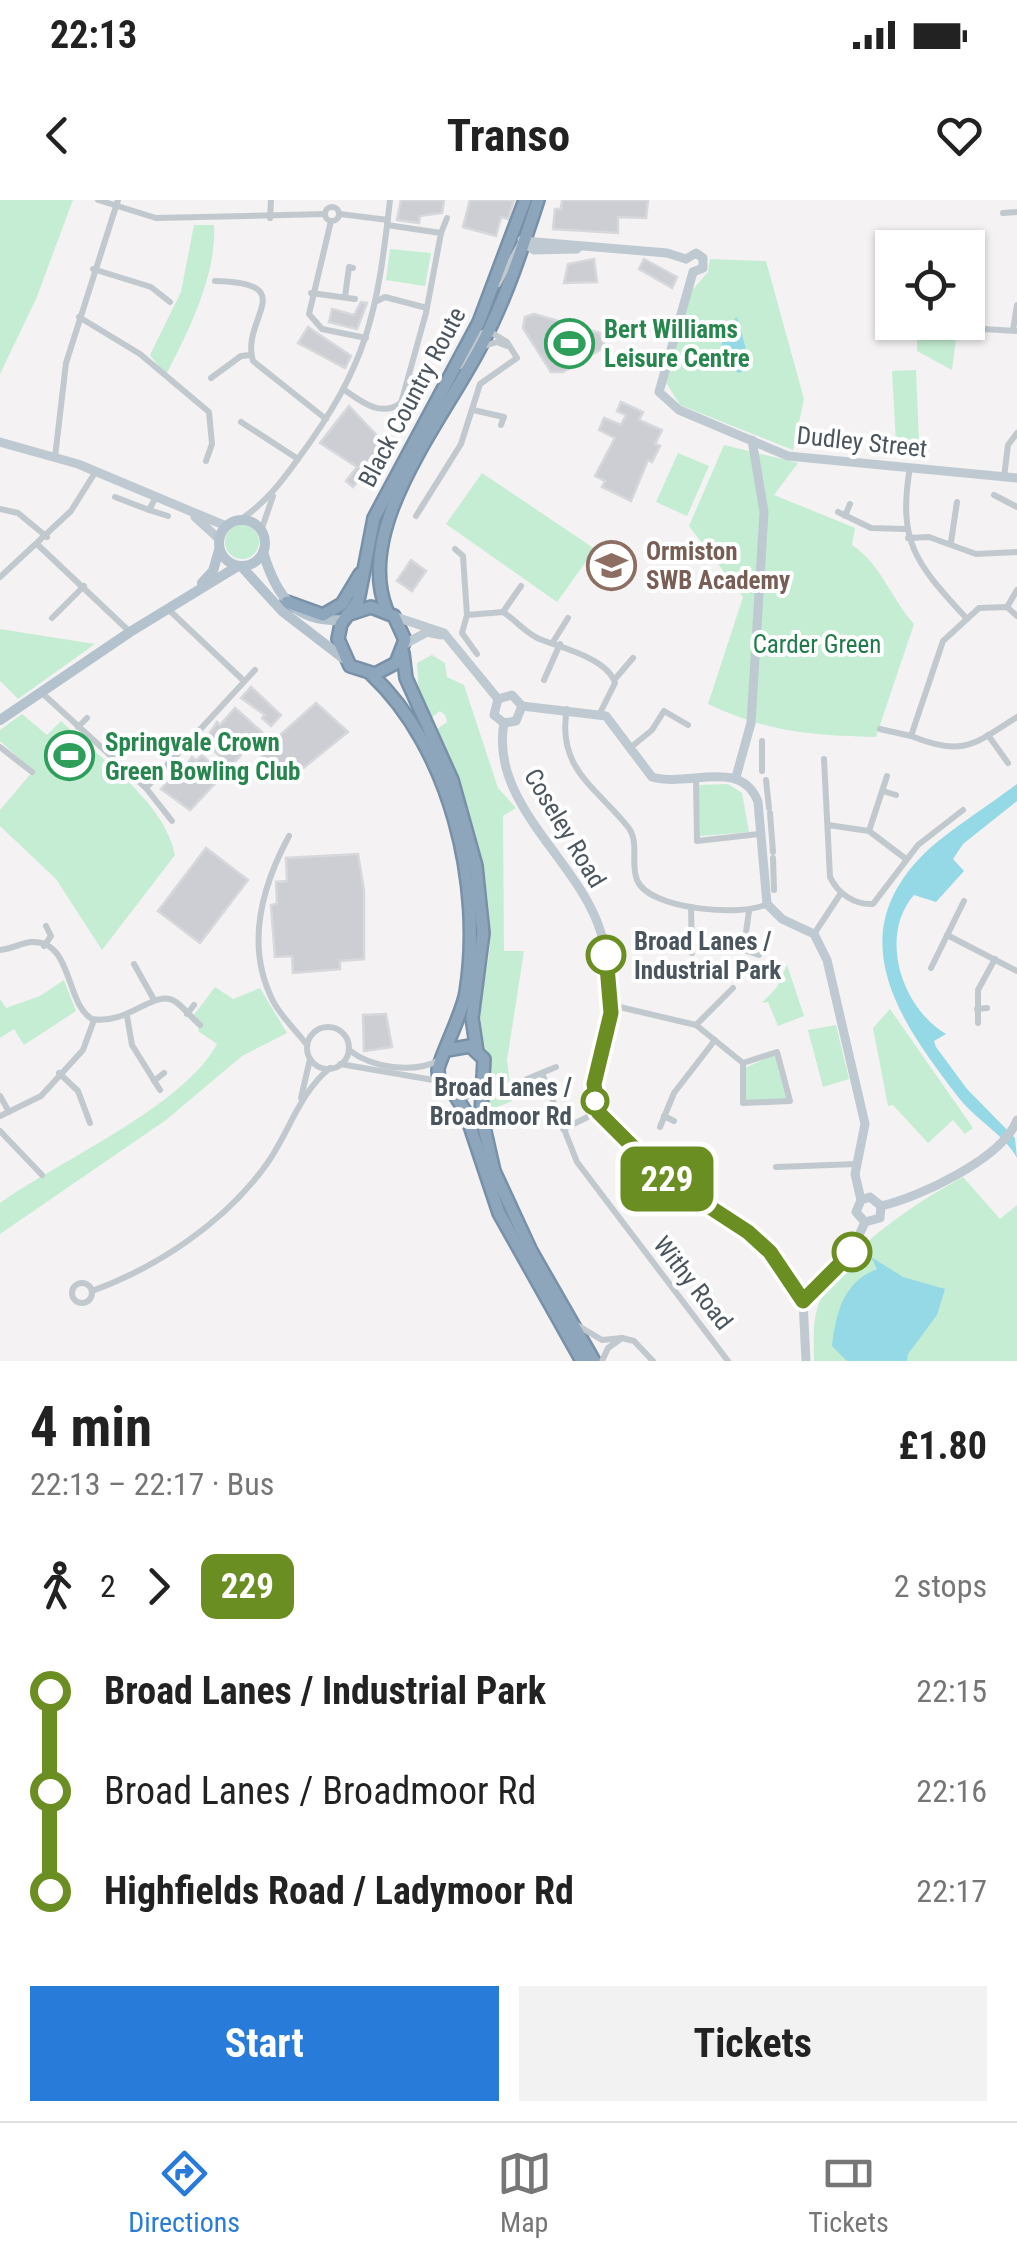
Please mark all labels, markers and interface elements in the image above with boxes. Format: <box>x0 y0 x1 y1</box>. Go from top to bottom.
text: 22:13 <box>50 13 137 57</box>
icon: back <box>30 108 85 163</box>
icon: heart <box>932 108 987 163</box>
text: Transo <box>447 109 570 162</box>
map controls <box>875 230 985 340</box>
button: locate <box>875 230 985 340</box>
street label: Black Country Route <box>352 302 472 492</box>
place label: Bert Williams Leisure Centre <box>604 315 750 373</box>
sports icon: Bert Williams Leisure Centre <box>543 317 595 369</box>
street label: Dudley Street <box>795 421 929 463</box>
place label: Ormiston SWB Academy <box>646 537 790 595</box>
school or university icon: Ormiston SWB Academy <box>585 539 637 591</box>
park label: Carder Green <box>753 630 881 659</box>
place label: Springvale Crown Green Bowling Club <box>105 728 300 786</box>
sports icon: Springvale Crown Green Bowling Club <box>44 730 96 782</box>
street label: Coseley Road <box>518 763 612 893</box>
place label: Broad Lanes / Industrial Park <box>634 927 781 985</box>
marker: Broad Lanes / Industrial Park <box>587 936 625 974</box>
place label: Broad Lanes / Broadmoor Rd <box>430 1073 572 1131</box>
marker: Broad Lanes / Broadmoor Rd <box>582 1088 608 1114</box>
line badge: 229 <box>610 1146 724 1212</box>
text: 229 <box>640 1159 694 1200</box>
street label: Withy Road <box>648 1230 738 1336</box>
unlabelled marker <box>833 1233 871 1271</box>
text: 4 min <box>30 1395 152 1459</box>
text: £1.80 <box>898 1424 987 1468</box>
text: 22:13 – 22:17 · Bus <box>30 1465 274 1503</box>
icon: walk <box>30 1559 85 1614</box>
icon: forward <box>131 1559 186 1614</box>
text: 229 <box>221 1566 274 1607</box>
text: 2 <box>100 1567 116 1605</box>
text: 2 stops <box>894 1567 987 1605</box>
text: Broad Lanes / Industrial Park <box>104 1669 546 1713</box>
text: 22:15 <box>916 1672 987 1710</box>
text: Broad Lanes / Broadmoor Rd <box>104 1769 536 1813</box>
text: 22:16 <box>916 1772 987 1810</box>
text: Highfields Road / Ladymoor Rd <box>104 1869 574 1913</box>
text: 22:17 <box>916 1872 987 1910</box>
button: Start <box>30 1986 499 2101</box>
button: Tickets <box>519 1986 987 2101</box>
tab: Directions <box>128 2146 240 2239</box>
tab: Map <box>497 2146 552 2239</box>
tab: Tickets <box>808 2146 889 2239</box>

